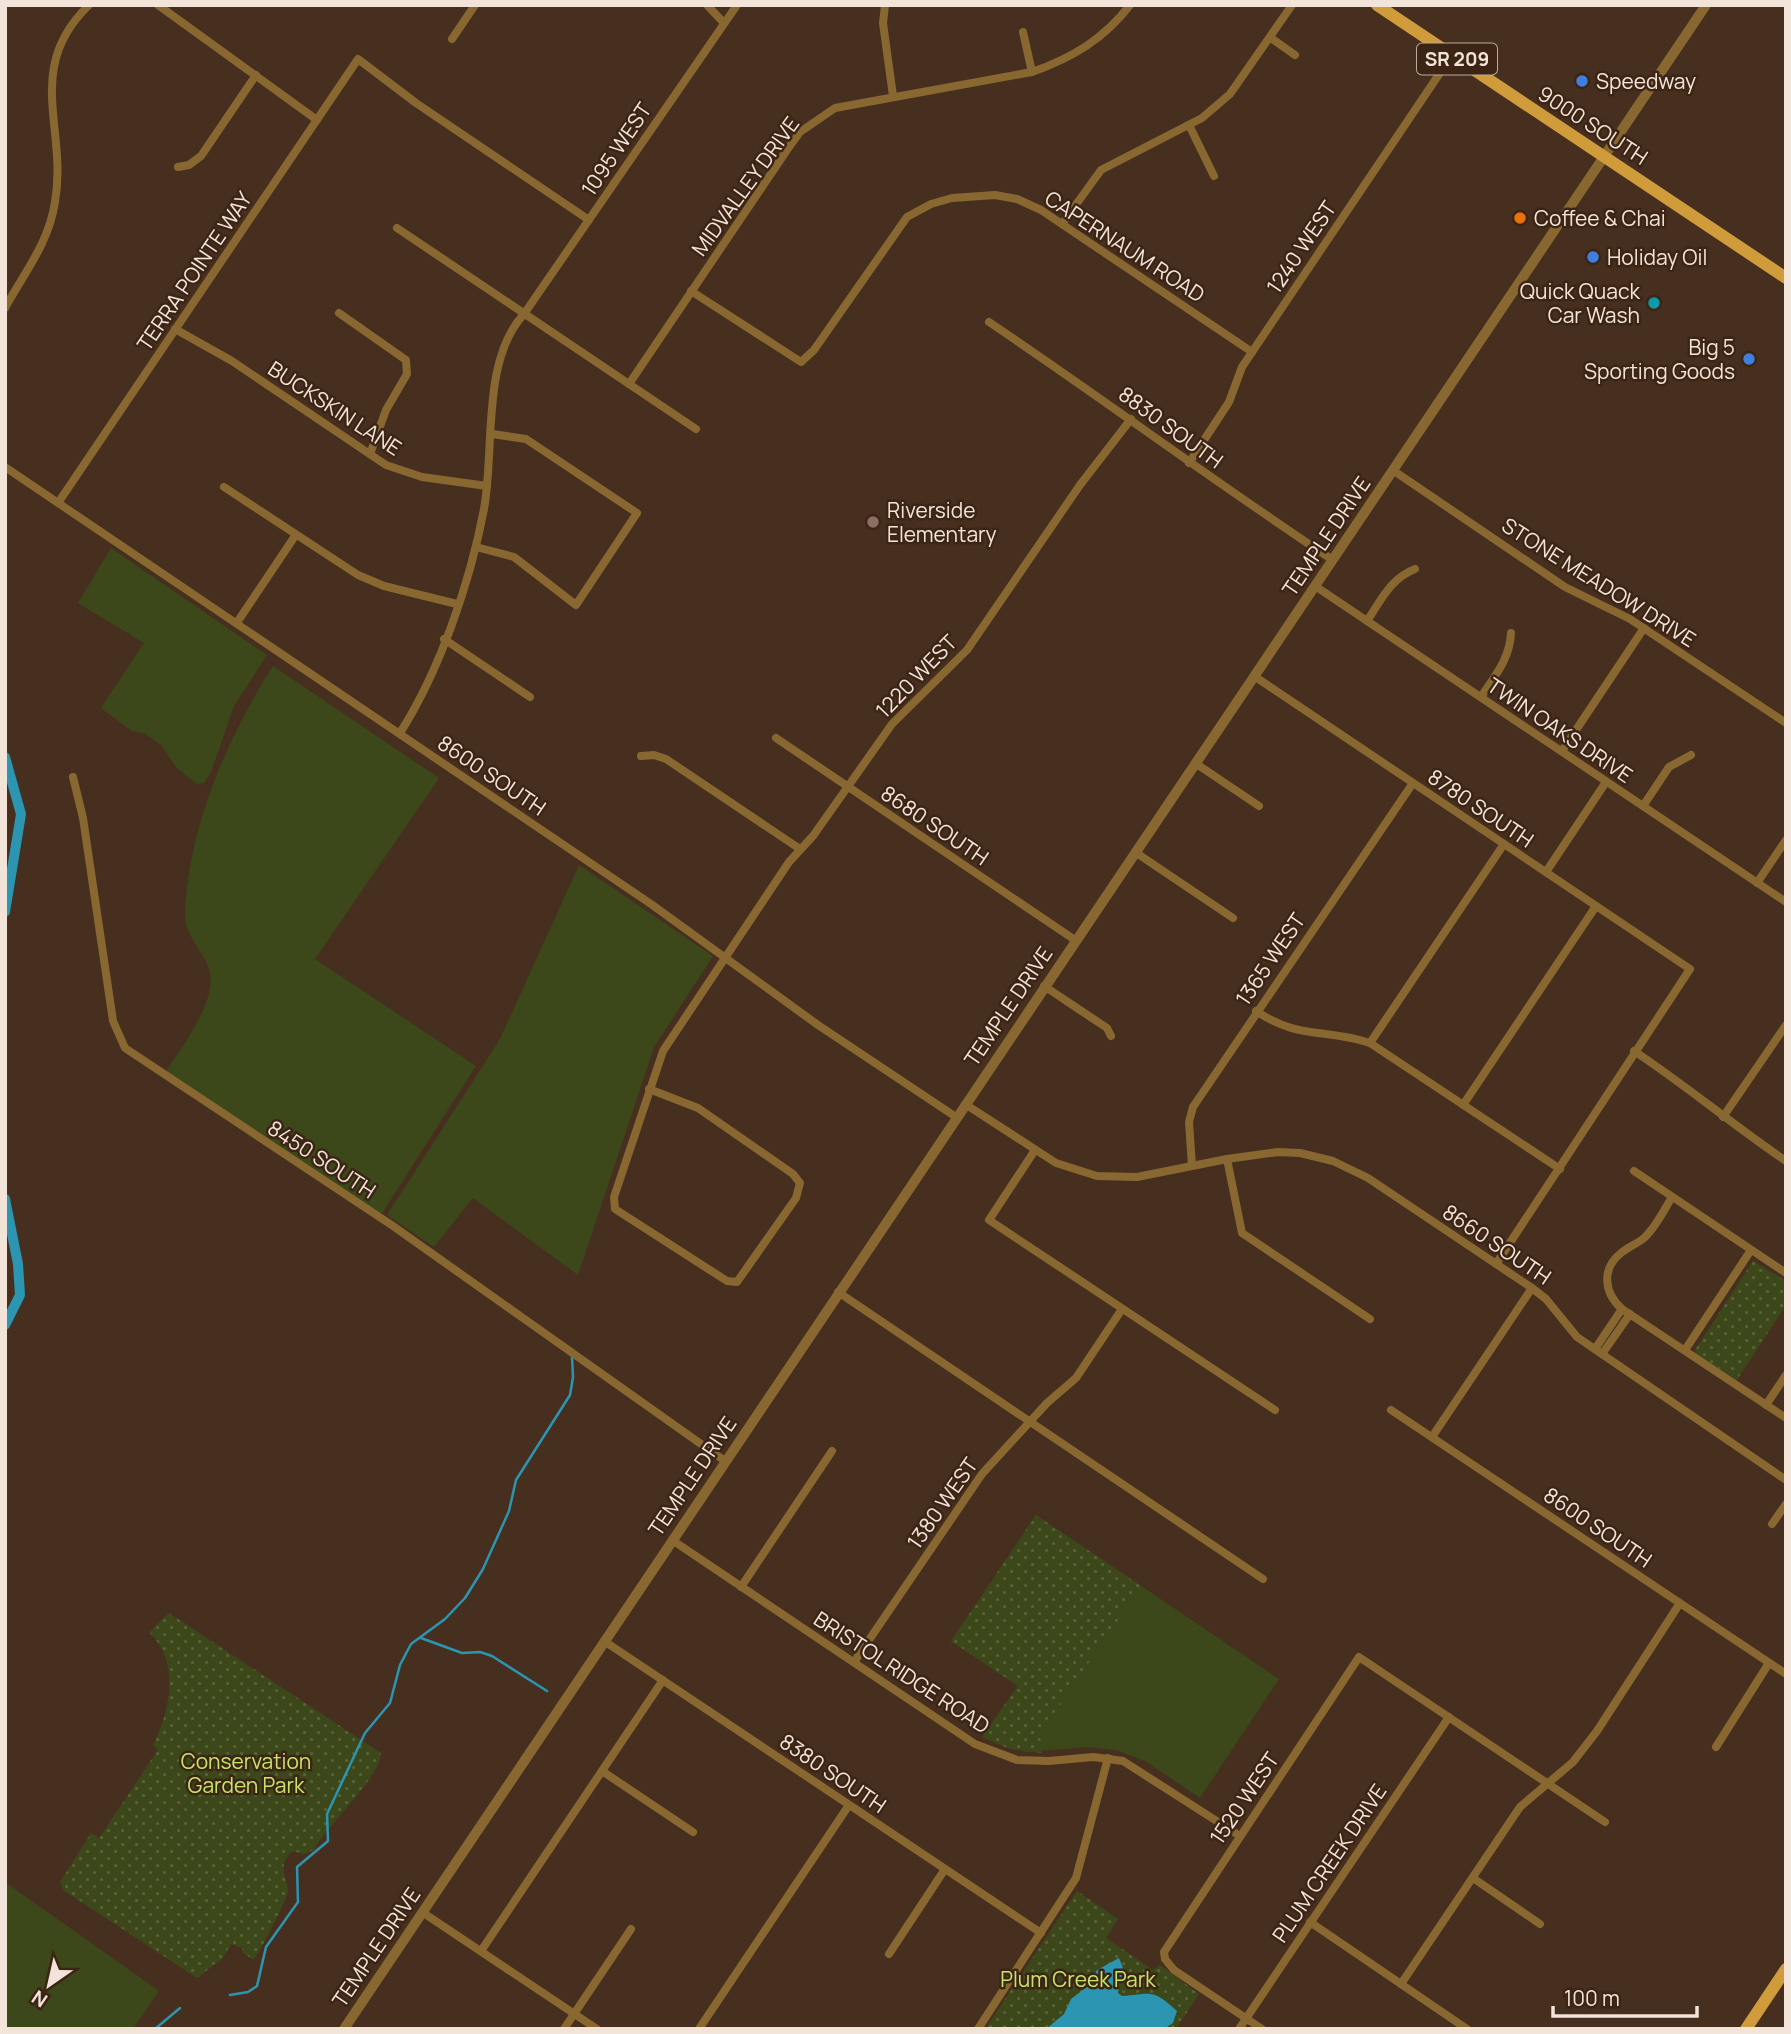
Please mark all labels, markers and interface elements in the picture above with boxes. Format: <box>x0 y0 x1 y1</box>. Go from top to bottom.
road number: SR 209 <box>1417 44 1497 74</box>
place label: Speedway <box>1596 67 1696 95</box>
marker: Speedway <box>1574 73 1590 89</box>
street label: 9000 SOUTH <box>1533 79 1653 171</box>
street label: 1095 WEST <box>575 96 658 201</box>
street label: MIDVALLEY DRIVE <box>685 111 805 261</box>
street label: CAPERNAUM ROAD <box>1040 184 1210 308</box>
street label: TERRA POINTE WAY <box>130 186 258 356</box>
street label: 1240 WEST <box>1260 195 1342 299</box>
place label: Coffee & Chai <box>1534 204 1666 232</box>
marker: Coffee & Chai <box>1512 210 1528 226</box>
place label: Holiday Oil <box>1607 243 1707 271</box>
marker: Holiday Oil <box>1585 249 1601 265</box>
place label: Quick Quack Car Wash <box>1520 277 1641 329</box>
marker: Quick Quack Car Wash <box>1646 295 1662 311</box>
place label: Big 5 Sporting Goods <box>1584 333 1735 385</box>
marker: Big 5 Sporting Goods <box>1741 351 1757 367</box>
street label: BUCKSKIN LANE <box>263 354 407 462</box>
street label: 8830 SOUTH <box>1113 380 1229 474</box>
street label: TEMPLE DRIVE <box>1276 471 1376 601</box>
place label: Riverside Elementary <box>887 496 997 548</box>
street label: STONE MEADOW DRIVE <box>1497 511 1701 653</box>
marker: Riverside Elementary <box>865 514 881 530</box>
street label: 1220 WEST <box>869 628 963 724</box>
street label: TWIN OAKS DRIVE <box>1482 671 1638 789</box>
street label: 8600 SOUTH <box>432 728 552 822</box>
street label: 8780 SOUTH <box>1423 762 1539 854</box>
street label: 8680 SOUTH <box>876 779 994 871</box>
street label: 1365 WEST <box>1229 907 1311 1011</box>
street label: TEMPLE DRIVE <box>958 941 1058 1071</box>
street label: 8450 SOUTH <box>263 1114 381 1204</box>
street label: 8660 SOUTH <box>1437 1197 1557 1291</box>
street label: TEMPLE DRIVE <box>642 1411 742 1541</box>
street label: 1380 WEST <box>900 1451 984 1554</box>
street label: 8600 SOUTH <box>1538 1480 1658 1574</box>
street label: BRISTOL RIDGE ROAD <box>809 1605 995 1739</box>
street label: 8380 SOUTH <box>774 1727 892 1819</box>
street label: 1520 WEST <box>1203 1746 1285 1849</box>
park label: Conservation Garden Park <box>181 1747 311 1799</box>
street label: PLUM CREEK DRIVE <box>1266 1778 1392 1948</box>
street label: TEMPLE DRIVE <box>326 1882 426 2012</box>
north arrow <box>14 1950 84 2020</box>
park label: Plum Creek Park <box>1000 1965 1156 1993</box>
scale bar <box>1553 1974 1696 2018</box>
text: N <box>27 1984 52 2014</box>
text: 100 m <box>1564 1984 1620 2012</box>

